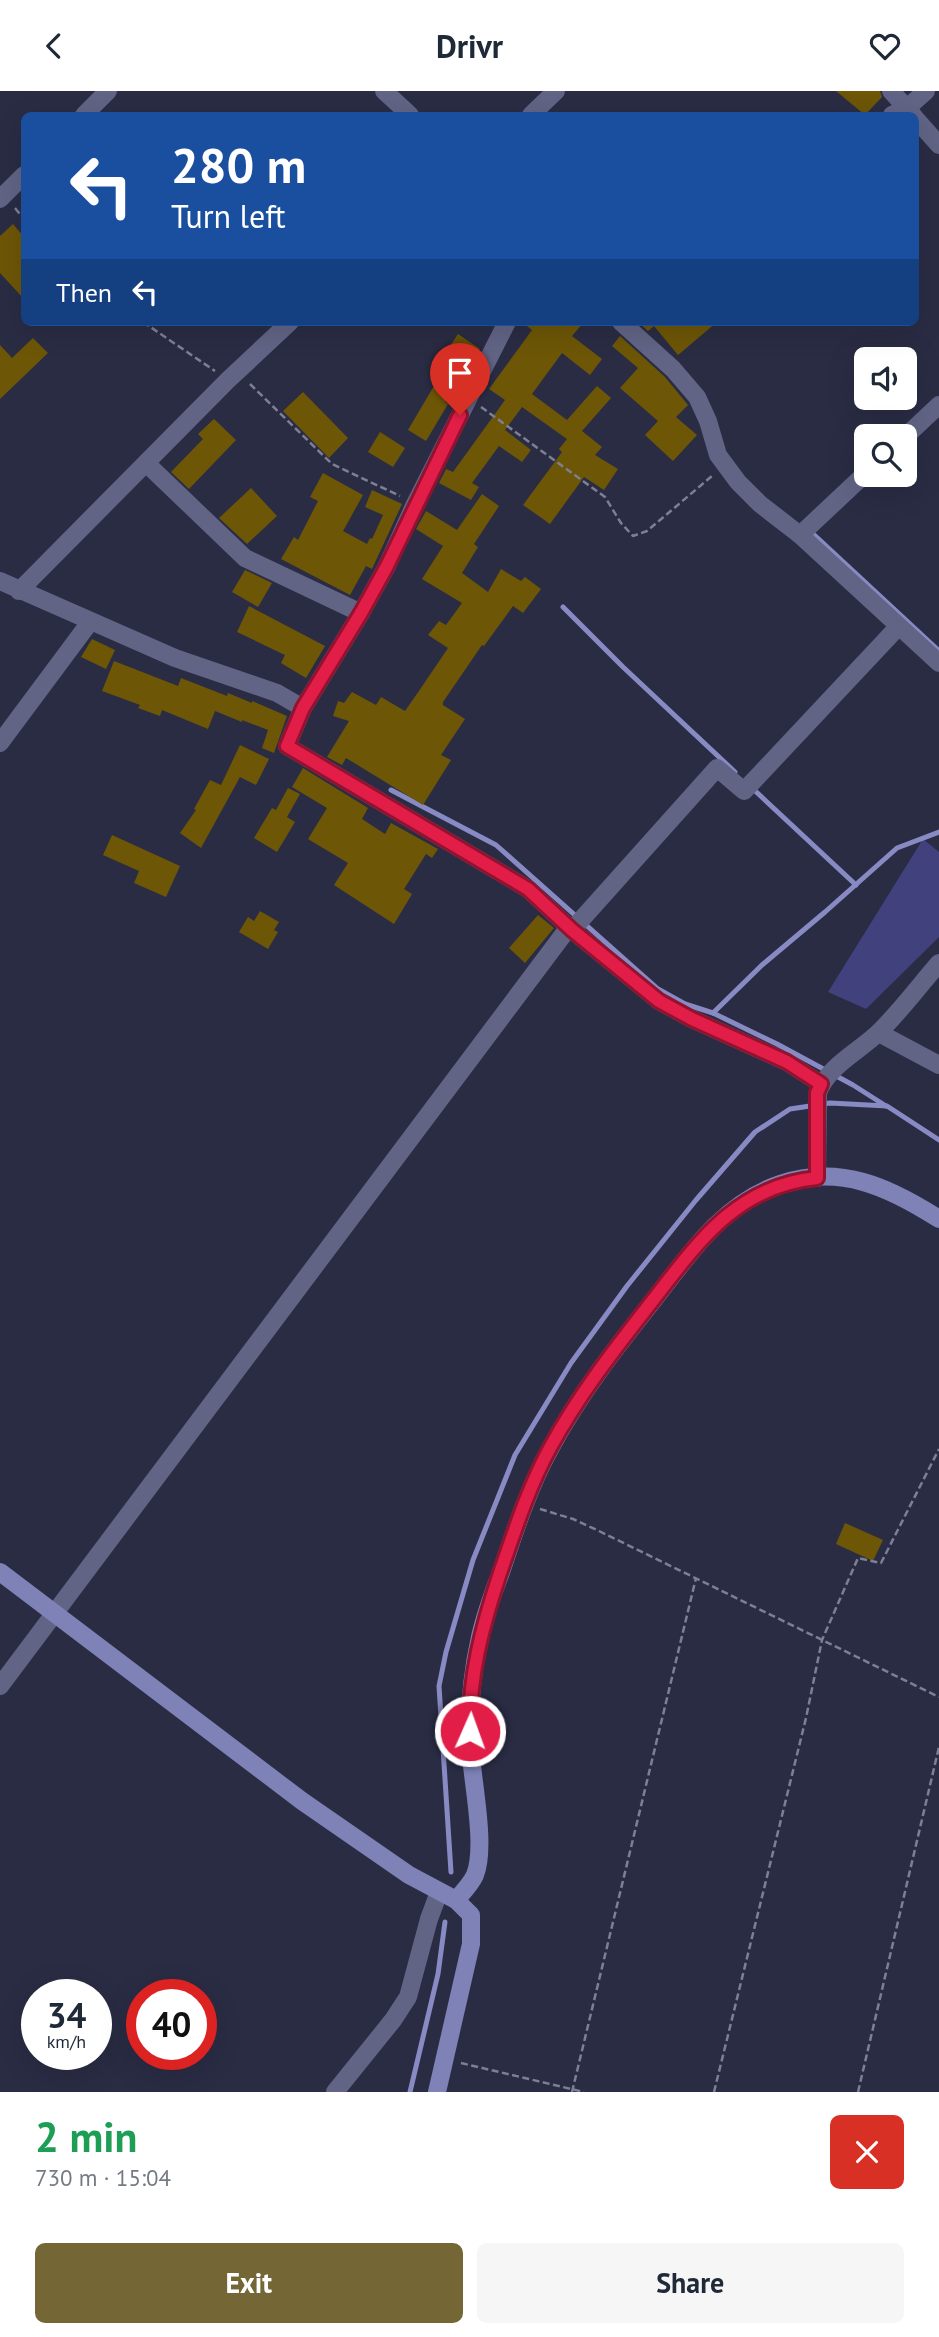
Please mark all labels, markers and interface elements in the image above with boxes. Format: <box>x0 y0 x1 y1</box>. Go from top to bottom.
text: Drivr <box>436 25 503 67</box>
icon: back <box>35 27 73 65</box>
icon: heart <box>866 27 904 65</box>
text: 280 m <box>171 133 306 197</box>
icon: left <box>56 140 147 231</box>
text: Turn left <box>171 195 286 237</box>
icon: left <box>126 273 164 311</box>
text: Then <box>56 276 112 309</box>
pin <box>430 343 490 415</box>
map controls <box>854 347 917 487</box>
button: sound <box>854 347 917 410</box>
icon: arrive <box>441 354 479 392</box>
button: search <box>854 424 917 487</box>
position arrow <box>433 1694 507 1768</box>
speed limit sign: 40 <box>126 1979 217 2070</box>
text: 34 <box>47 1992 86 2038</box>
text: km/h <box>47 2030 86 2053</box>
text: 2 min <box>35 2109 137 2164</box>
button: close <box>830 2115 904 2189</box>
text: 730 m · 15:04 <box>35 2163 171 2192</box>
button: Exit <box>35 2243 463 2323</box>
button: Share <box>477 2243 904 2323</box>

